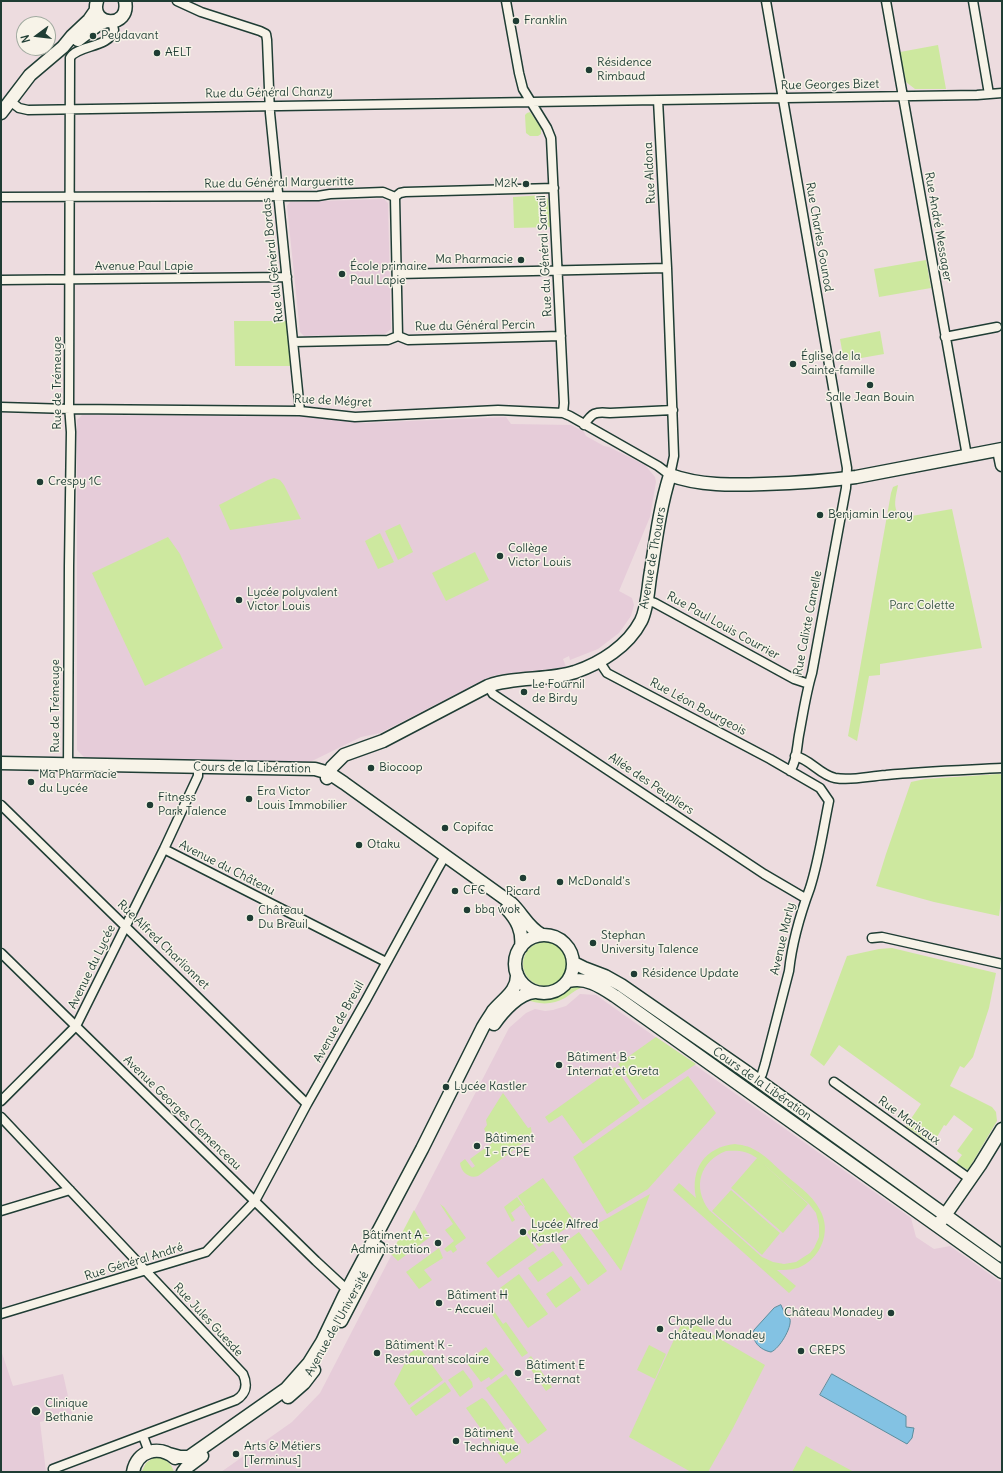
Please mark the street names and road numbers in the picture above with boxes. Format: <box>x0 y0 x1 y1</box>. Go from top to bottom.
street label: Rue Georges Bizet <box>781 77 879 93</box>
street label: Rue du Général Chanzy <box>205 85 333 101</box>
street label: Rue Aldona <box>641 142 659 204</box>
street label: Rue André Messager <box>921 171 955 283</box>
street label: Rue du Général Margueritte <box>204 174 354 192</box>
street label: Rue Charles Gounod <box>802 181 836 293</box>
street label: Rue du Général Sarrail <box>535 195 555 317</box>
street label: Rue du Général Bordas <box>259 197 287 323</box>
street label: Avenue Paul Lapie <box>95 260 193 274</box>
street label: Rue du Général Percin <box>415 318 535 334</box>
street label: Rue de Trémeuge <box>51 336 65 430</box>
street label: Rue de Mégret <box>294 392 372 410</box>
street label: Avenue de Thouars <box>637 506 669 610</box>
street label: Rue Calixte Camelle <box>791 569 825 677</box>
street label: Rue Paul Louis Courrier <box>664 589 782 663</box>
street label: Rue de Trémeuge <box>49 659 63 753</box>
street label: Rue Léon Bourgeois <box>647 675 749 739</box>
street label: Allée des Peupliers <box>606 750 696 818</box>
street label: Cours de la Libération <box>193 760 311 776</box>
street label: Avenue du Château <box>177 838 277 898</box>
street label: Rue Alfred Charlionnet <box>114 897 212 993</box>
street label: Avenue Marly <box>768 901 798 977</box>
street label: Avenue du Lycée <box>65 922 119 1012</box>
street label: Avenue de Breuil <box>311 979 367 1065</box>
street label: Cours de la Libération <box>710 1044 814 1124</box>
street label: Avenue Georges Clemenceau <box>120 1053 244 1173</box>
street label: Rue Marivaux <box>875 1094 943 1148</box>
street label: Rue Général André <box>83 1240 185 1284</box>
street label: Avenue de l'Université <box>302 1269 372 1379</box>
street label: Rue Jules Guesde <box>170 1280 246 1360</box>

